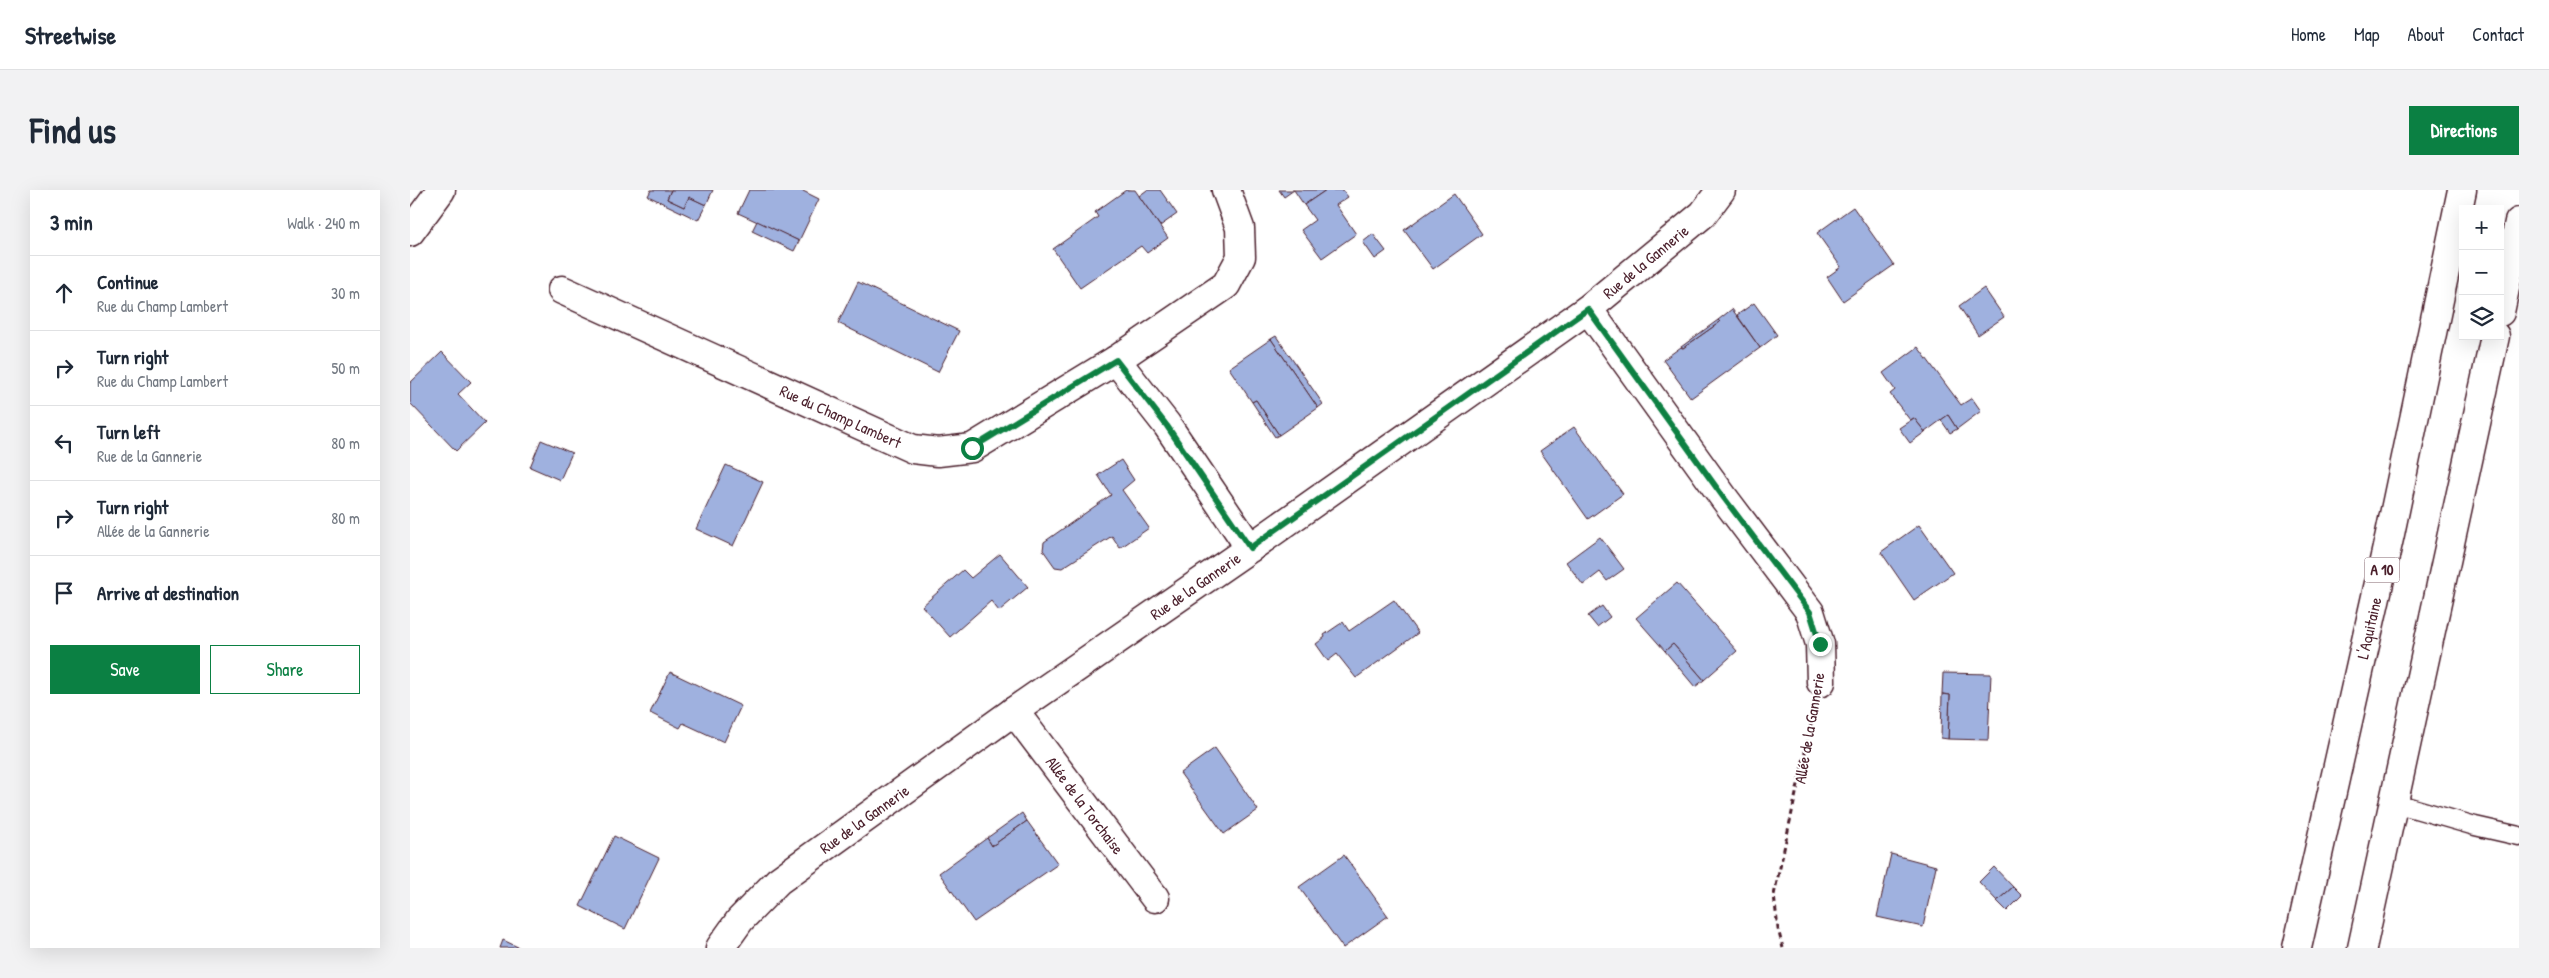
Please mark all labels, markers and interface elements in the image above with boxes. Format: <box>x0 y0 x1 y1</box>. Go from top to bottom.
text: Streetwise <box>25 19 116 51</box>
text: Home <box>2291 22 2326 47</box>
text: Map <box>2354 22 2379 47</box>
text: About <box>2407 22 2444 47</box>
text: Contact <box>2472 22 2524 47</box>
button: Directions <box>2409 106 2519 155</box>
text: Find us <box>30 107 116 154</box>
map controls <box>2459 205 2504 340</box>
button: + <box>2459 205 2504 250</box>
text: 3 min <box>50 208 93 237</box>
text: Walk · 240 m <box>287 212 360 234</box>
street label: Rue de la Gannerie <box>1598 219 1693 304</box>
button: − <box>2459 250 2504 295</box>
text: Continue <box>97 269 158 295</box>
icon: ahead <box>50 279 78 307</box>
text: 30 m <box>331 282 360 304</box>
text: Rue du Champ Lambert <box>97 295 228 317</box>
button: layers <box>2459 295 2504 340</box>
text: Turn right <box>97 344 168 370</box>
icon: right <box>50 354 78 382</box>
text: 50 m <box>332 357 360 379</box>
text: Rue du Champ Lambert <box>97 370 228 392</box>
street label: Rue du Champ Lambert <box>776 379 905 454</box>
text: Turn left <box>97 419 160 445</box>
icon: left <box>50 429 78 457</box>
text: 80 m <box>331 432 360 454</box>
route start <box>961 437 984 460</box>
text: Rue de la Gannerie <box>97 445 202 467</box>
text: Turn right <box>97 494 168 520</box>
icon: right <box>50 504 78 532</box>
text: 80 m <box>331 507 360 529</box>
text: Allée de la Gannerie <box>97 520 210 542</box>
street label: Rue de la Gannerie <box>1146 547 1245 625</box>
road number: A 10 <box>2364 558 2400 582</box>
icon: arrive <box>50 579 78 607</box>
text: Arrive at destination <box>97 580 239 606</box>
street label: L'Aquitaine <box>2351 594 2387 661</box>
route end <box>1809 633 1832 656</box>
button: Save <box>50 645 200 694</box>
button: Share <box>210 645 360 694</box>
street label: Allée de la Gannerie <box>1788 670 1830 785</box>
street label: Allée de la Torchaise <box>1041 752 1129 859</box>
street label: Rue de la Gannerie <box>815 779 914 859</box>

